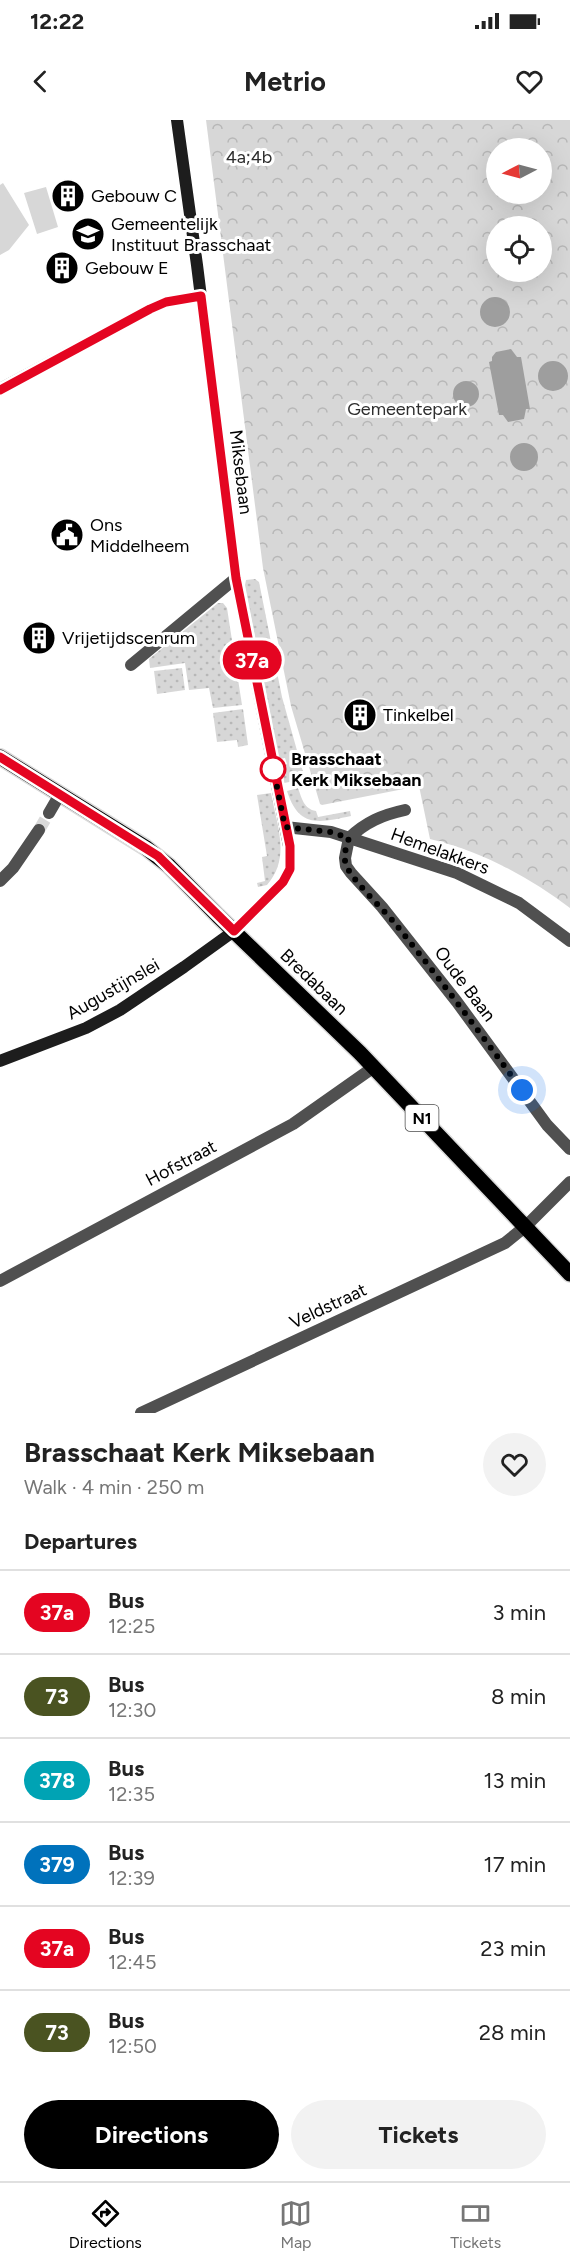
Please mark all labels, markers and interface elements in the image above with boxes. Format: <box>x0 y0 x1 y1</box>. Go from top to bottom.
text: 12:22 <box>30 8 84 35</box>
icon: back <box>24 65 57 98</box>
text: Metrio <box>244 65 326 98</box>
icon: heart <box>513 65 546 98</box>
north arrow <box>486 138 552 204</box>
map controls <box>486 138 552 282</box>
park label: 4a;4b <box>226 146 272 168</box>
building icon: Gebouw C <box>50 178 86 214</box>
place label: Gebouw C <box>91 185 177 207</box>
place label: Gemeentelijk Instituut Brasschaat <box>111 213 272 256</box>
school or university icon: Gemeentelijk Instituut Brasschaat <box>70 216 106 252</box>
button: locate <box>486 216 552 282</box>
building icon: Gebouw E <box>44 250 80 286</box>
place label: Gebouw E <box>85 257 169 279</box>
park label: Gemeentepark <box>347 398 467 420</box>
street label: Miksebaan <box>225 428 257 516</box>
place label: Ons Middelheem <box>90 514 189 557</box>
public building icon: Ons Middelheem <box>49 517 85 553</box>
building icon: Vrijetijdscenrum <box>21 620 57 656</box>
place label: Vrijetijdscenrum <box>62 627 195 649</box>
line badge: 37a <box>218 640 286 680</box>
text: 37a <box>235 648 269 673</box>
building icon: Tinkelbel <box>342 697 378 733</box>
place label: Tinkelbel <box>383 704 454 726</box>
place label: Brasschaat Kerk Miksebaan <box>291 748 422 791</box>
marker: Brasschaat Kerk Miksebaan <box>260 756 286 782</box>
street label: Hemelakkers <box>388 823 492 879</box>
street label: Oude Baan <box>430 942 500 1026</box>
street label: Bredabaan <box>276 944 352 1020</box>
street label: Augustijnslei <box>63 954 163 1024</box>
your location <box>507 1075 537 1105</box>
road number: N1 <box>406 1105 438 1131</box>
street label: Hofstraat <box>142 1135 220 1191</box>
street label: Veldstraat <box>286 1279 370 1333</box>
button: heart <box>483 1433 546 1496</box>
text: Brasschaat Kerk Miksebaan <box>24 1435 375 1469</box>
text: Walk · 4 min · 250 m <box>24 1475 204 1499</box>
text: Departures <box>24 1528 137 1555</box>
text: Bus <box>108 1587 144 1614</box>
text: 3 min <box>492 1599 546 1626</box>
text: 37a <box>40 1600 74 1625</box>
text: 12:25 <box>108 1614 155 1638</box>
text: Bus <box>108 1671 144 1698</box>
text: 8 min <box>491 1683 546 1710</box>
text: 73 <box>45 1684 69 1709</box>
text: 12:30 <box>108 1698 156 1722</box>
text: Bus <box>108 1755 144 1782</box>
text: 13 min <box>483 1767 546 1794</box>
text: 378 <box>39 1768 75 1793</box>
text: 12:35 <box>108 1782 155 1806</box>
text: Bus <box>108 1839 144 1866</box>
text: 17 min <box>484 1851 546 1878</box>
text: 379 <box>39 1852 75 1877</box>
text: 12:39 <box>108 1866 155 1890</box>
text: Bus <box>108 1923 144 1950</box>
text: 23 min <box>480 1935 546 1962</box>
text: 37a <box>40 1936 74 1961</box>
text: 12:45 <box>108 1950 156 1974</box>
text: Bus <box>108 2007 144 2034</box>
text: 28 min <box>479 2019 546 2046</box>
text: 73 <box>45 2020 69 2045</box>
text: 12:50 <box>108 2034 157 2058</box>
button: Directions <box>24 2100 279 2169</box>
button: Tickets <box>291 2100 546 2169</box>
tab: Directions <box>69 2197 142 2252</box>
tab: Map <box>279 2197 312 2252</box>
tab: Tickets <box>450 2197 501 2252</box>

